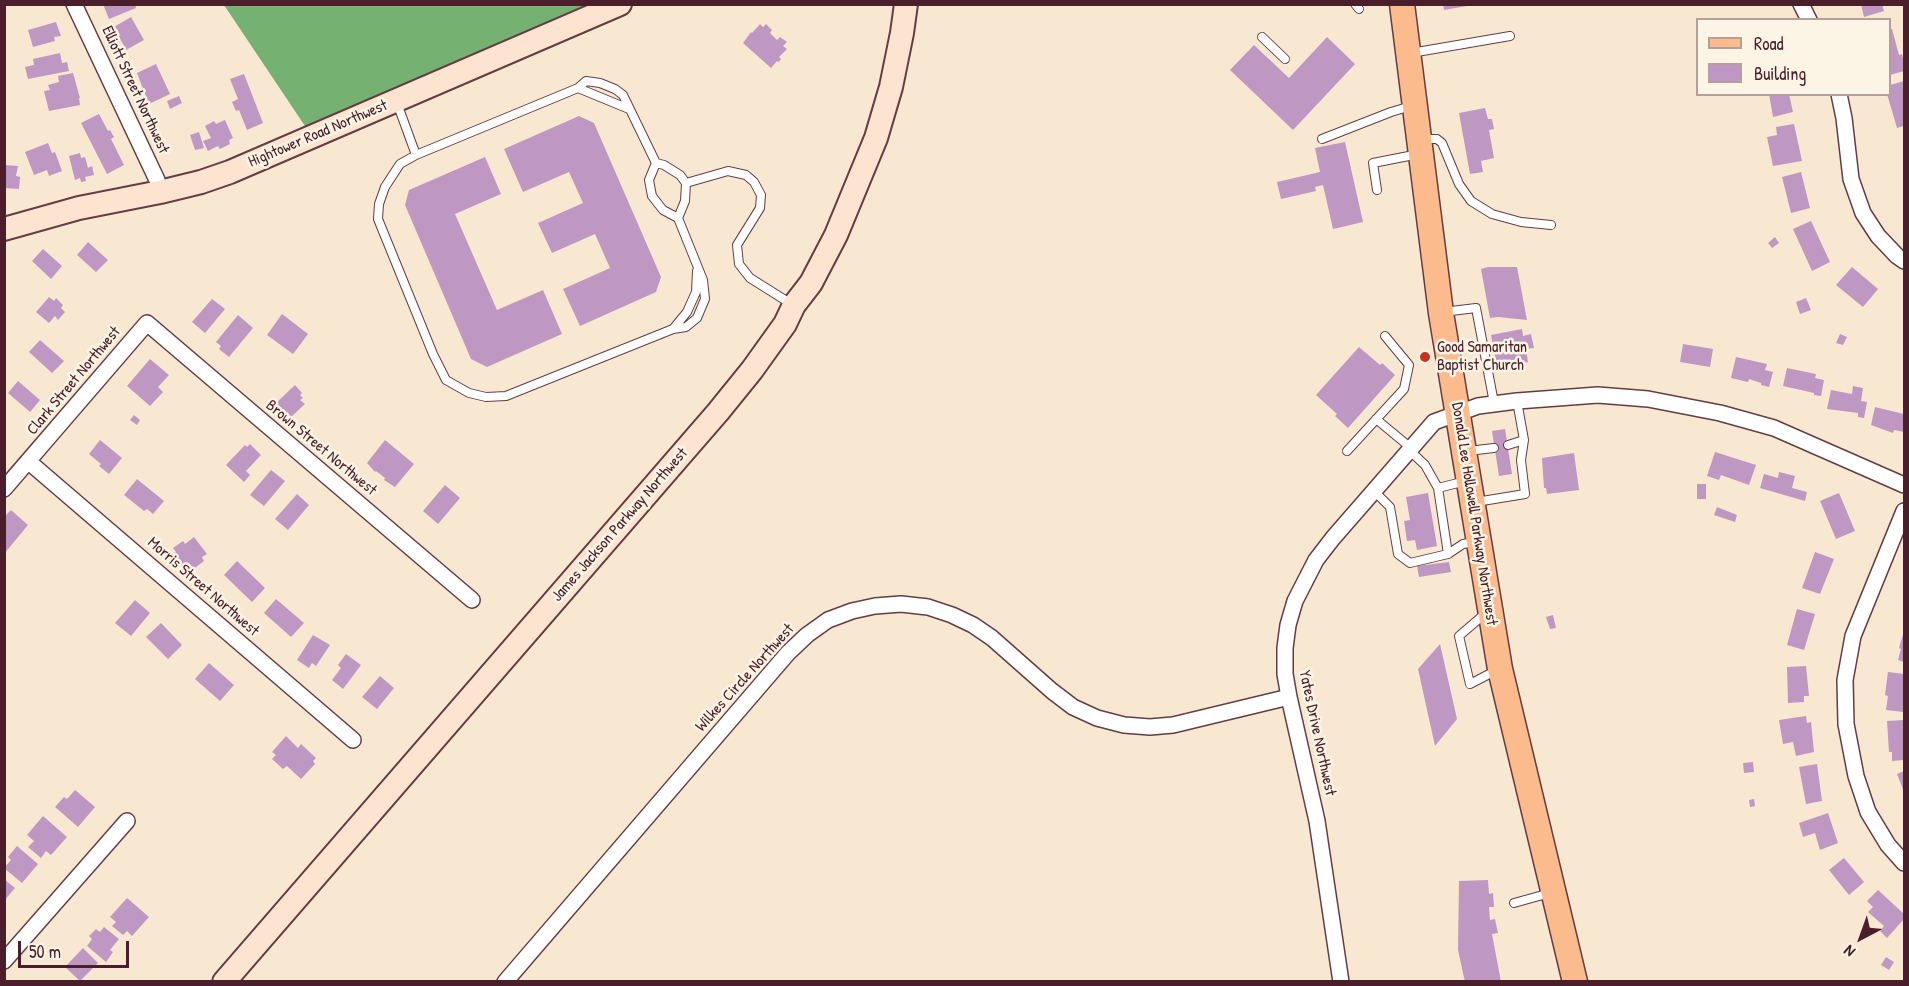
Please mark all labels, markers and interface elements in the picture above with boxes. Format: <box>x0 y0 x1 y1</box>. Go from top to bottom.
legend <box>1696 18 1891 96</box>
street label: Elliott Street Northwest <box>97 23 173 157</box>
text: Road <box>1754 31 1784 56</box>
text: Building <box>1754 61 1806 86</box>
street label: Hightower Road Northwest <box>246 96 390 172</box>
street label: Clark Street Northwest <box>23 323 125 439</box>
place label: Good Samaritan Baptist Church <box>1437 338 1527 376</box>
marker: Good Samaritan Baptist Church <box>1418 350 1432 364</box>
street label: Brown Street Northwest <box>262 396 380 500</box>
street label: Donald Lee Hollowell Parkway Northwest <box>1447 401 1501 627</box>
street label: James Jackson Parkway Northwest <box>548 444 692 606</box>
street label: Morris Street Northwest <box>143 533 263 641</box>
street label: Wilkes Circle Northwest <box>692 620 798 736</box>
street label: Yates Drive Northwest <box>1294 669 1340 797</box>
north arrow <box>1831 908 1891 968</box>
scale bar <box>21 929 132 967</box>
text: 50 m <box>29 939 61 964</box>
text: N <box>1839 940 1860 963</box>

